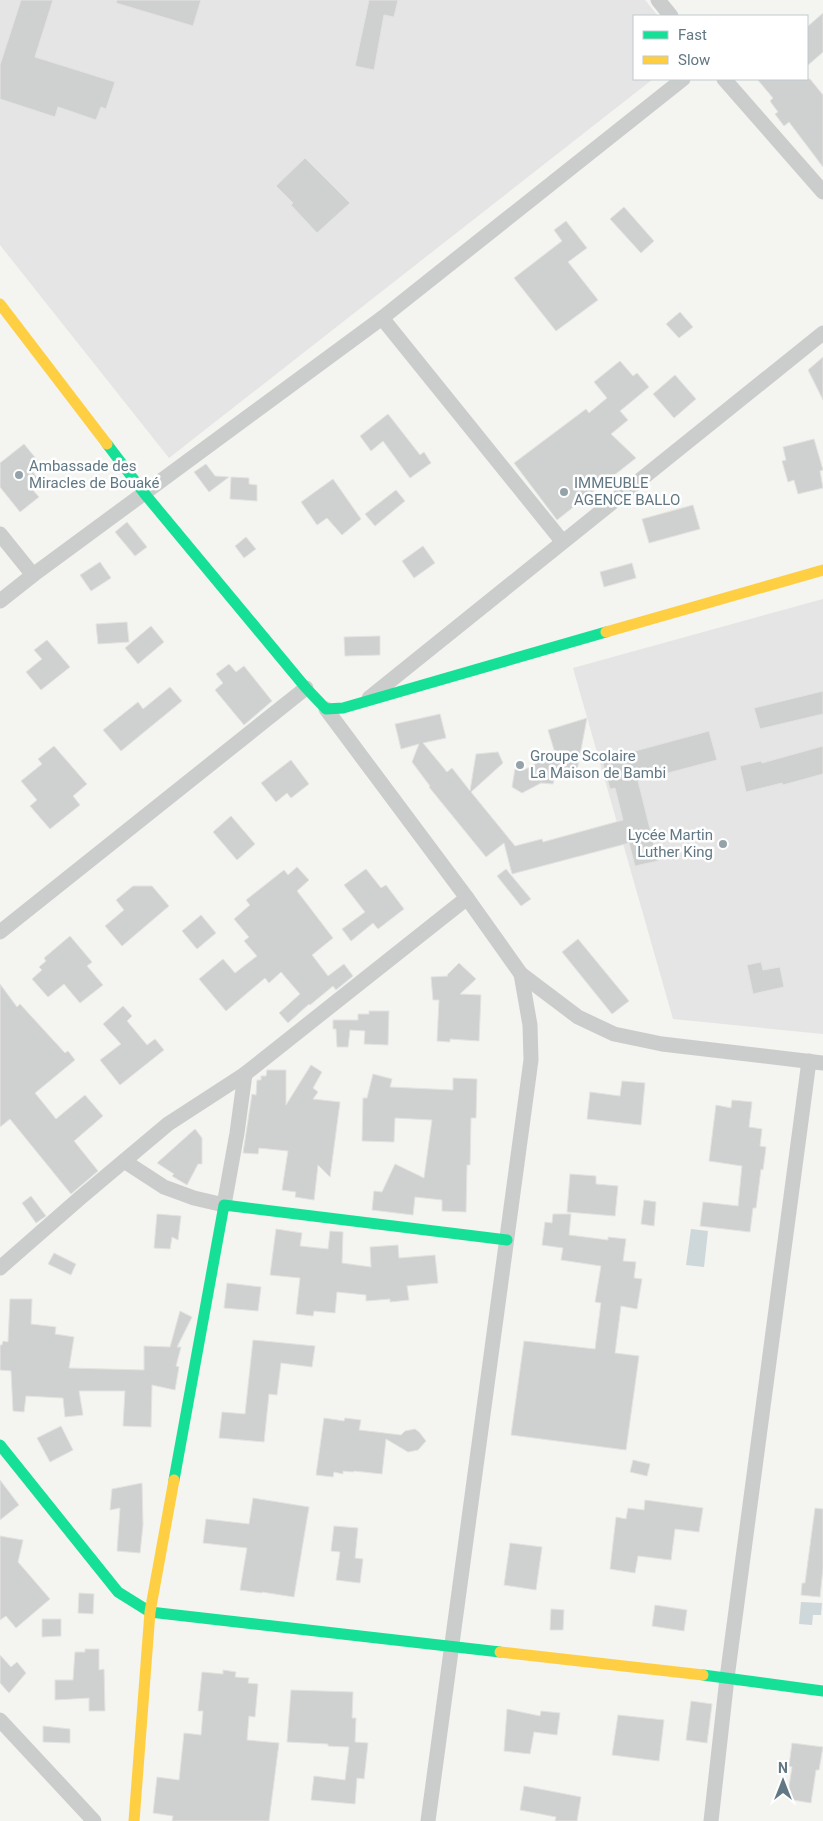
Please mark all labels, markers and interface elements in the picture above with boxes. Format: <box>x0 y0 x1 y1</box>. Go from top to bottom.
legend <box>633 15 808 80</box>
text: Fast <box>678 26 707 44</box>
text: Slow <box>678 51 710 69</box>
place label: Ambassade des Miracles de Bouaké <box>29 457 160 492</box>
marker: Ambassade des Miracles de Bouaké <box>13 469 25 481</box>
place label: IMMEUBLE AGENCE BALLO <box>574 474 680 509</box>
marker: IMMEUBLE AGENCE BALLO <box>558 486 570 498</box>
place label: Groupe Scolaire La Maison de Bambi <box>530 747 666 782</box>
marker: Groupe Scolaire La Maison de Bambi <box>514 759 526 771</box>
place label: Lycée Martin Luther King <box>628 826 713 861</box>
marker: Lycée Martin Luther King <box>717 838 729 850</box>
north arrow <box>758 1756 808 1806</box>
text: N <box>778 1760 788 1776</box>

